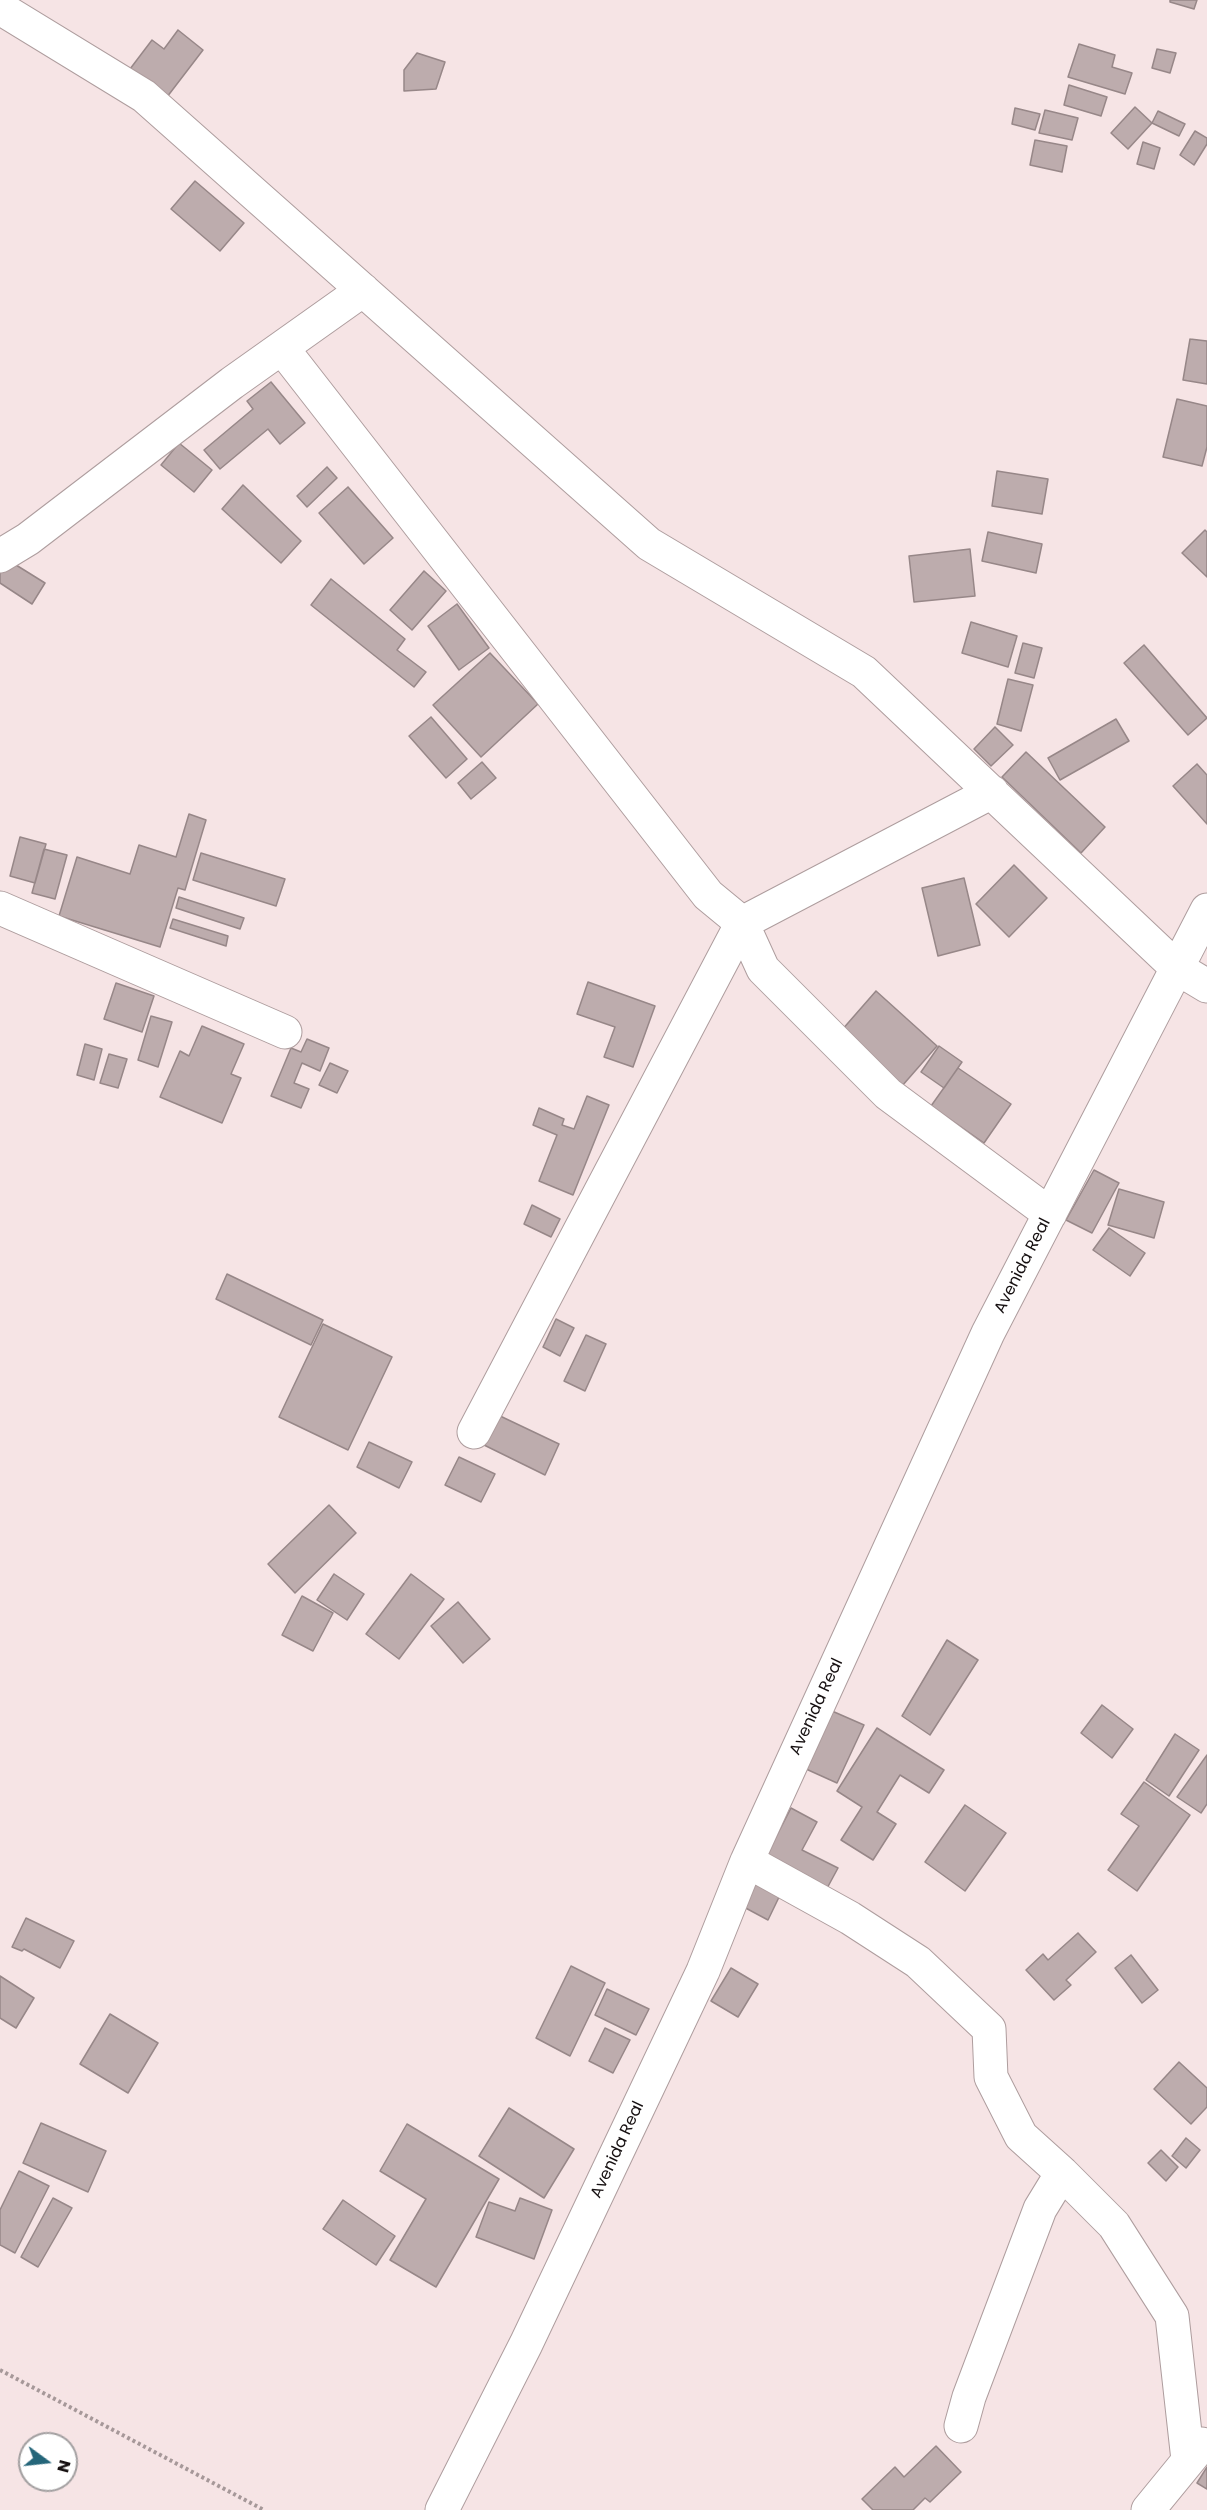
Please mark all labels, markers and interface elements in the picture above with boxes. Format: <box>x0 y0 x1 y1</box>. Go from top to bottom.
street label: Avenida Real <box>991 1215 1055 1317</box>
street label: Avenida Real <box>786 1656 848 1758</box>
street label: Avenida Real <box>587 2099 649 2201</box>
north arrow <box>18 2432 78 2492</box>
text: N <box>51 2457 77 2475</box>

